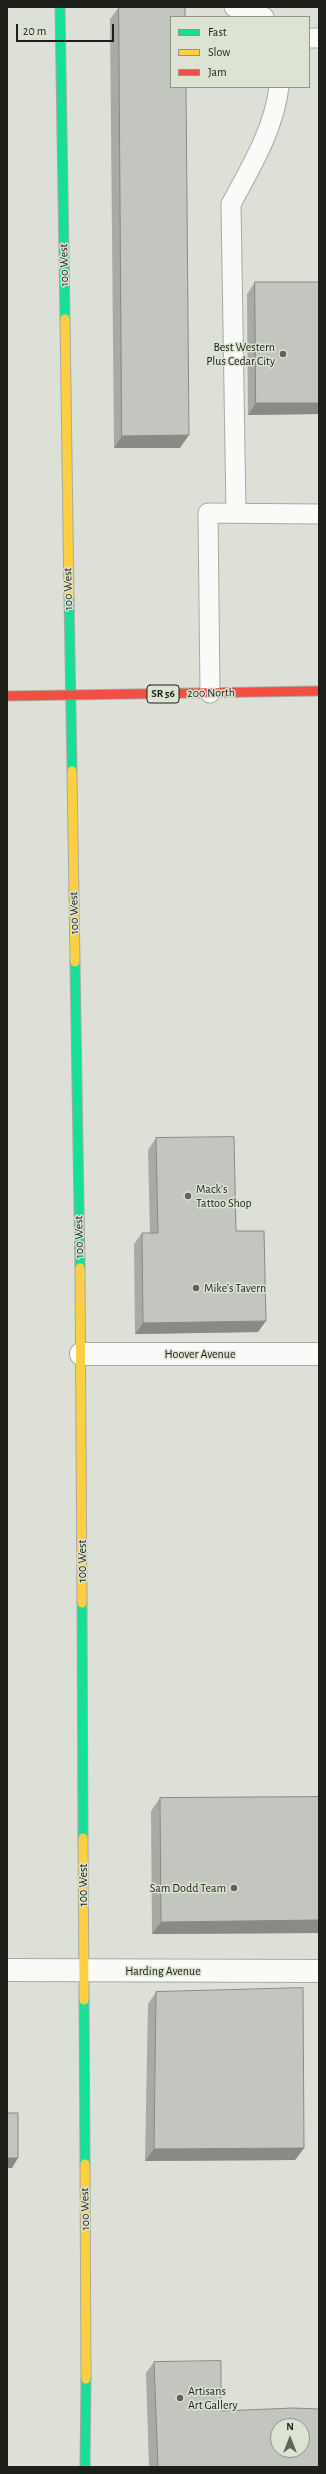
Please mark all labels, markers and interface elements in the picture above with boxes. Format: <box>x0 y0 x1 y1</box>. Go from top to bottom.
scale bar <box>18 16 116 42</box>
legend <box>170 16 310 88</box>
text: 20 m <box>23 25 46 37</box>
text: Fast <box>208 26 227 38</box>
text: Slow <box>208 46 230 58</box>
text: Jam <box>208 66 227 78</box>
street label: 100 West <box>56 243 72 287</box>
place label: Best Western Plus Cedar City <box>206 340 275 368</box>
marker: Best Western Plus Cedar City <box>278 349 288 359</box>
street label: 100 West <box>60 567 76 611</box>
road number: SR 56 <box>147 685 179 703</box>
street label: 200 North <box>187 685 235 701</box>
street label: 100 West <box>66 891 82 935</box>
place label: Mack's Tattoo Shop <box>196 1182 252 1210</box>
marker: Mack's Tattoo Shop <box>183 1191 193 1201</box>
street label: 100 West <box>71 1215 87 1259</box>
place label: Mike's Tavern <box>204 1281 266 1295</box>
marker: Mike's Tavern <box>191 1283 201 1293</box>
street label: Hoover Avenue <box>165 1347 235 1361</box>
street label: 100 West <box>75 1540 89 1582</box>
street label: 100 West <box>76 1864 90 1906</box>
place label: Sam Dodd Team <box>150 1881 226 1895</box>
marker: Sam Dodd Team <box>229 1883 239 1893</box>
street label: Harding Avenue <box>125 1964 201 1978</box>
street label: 100 West <box>77 2187 93 2231</box>
place label: Artisans Art Gallery <box>188 2384 238 2412</box>
marker: Artisans Art Gallery <box>175 2393 185 2403</box>
north arrow <box>270 2418 310 2458</box>
text: N <box>286 2421 294 2432</box>

